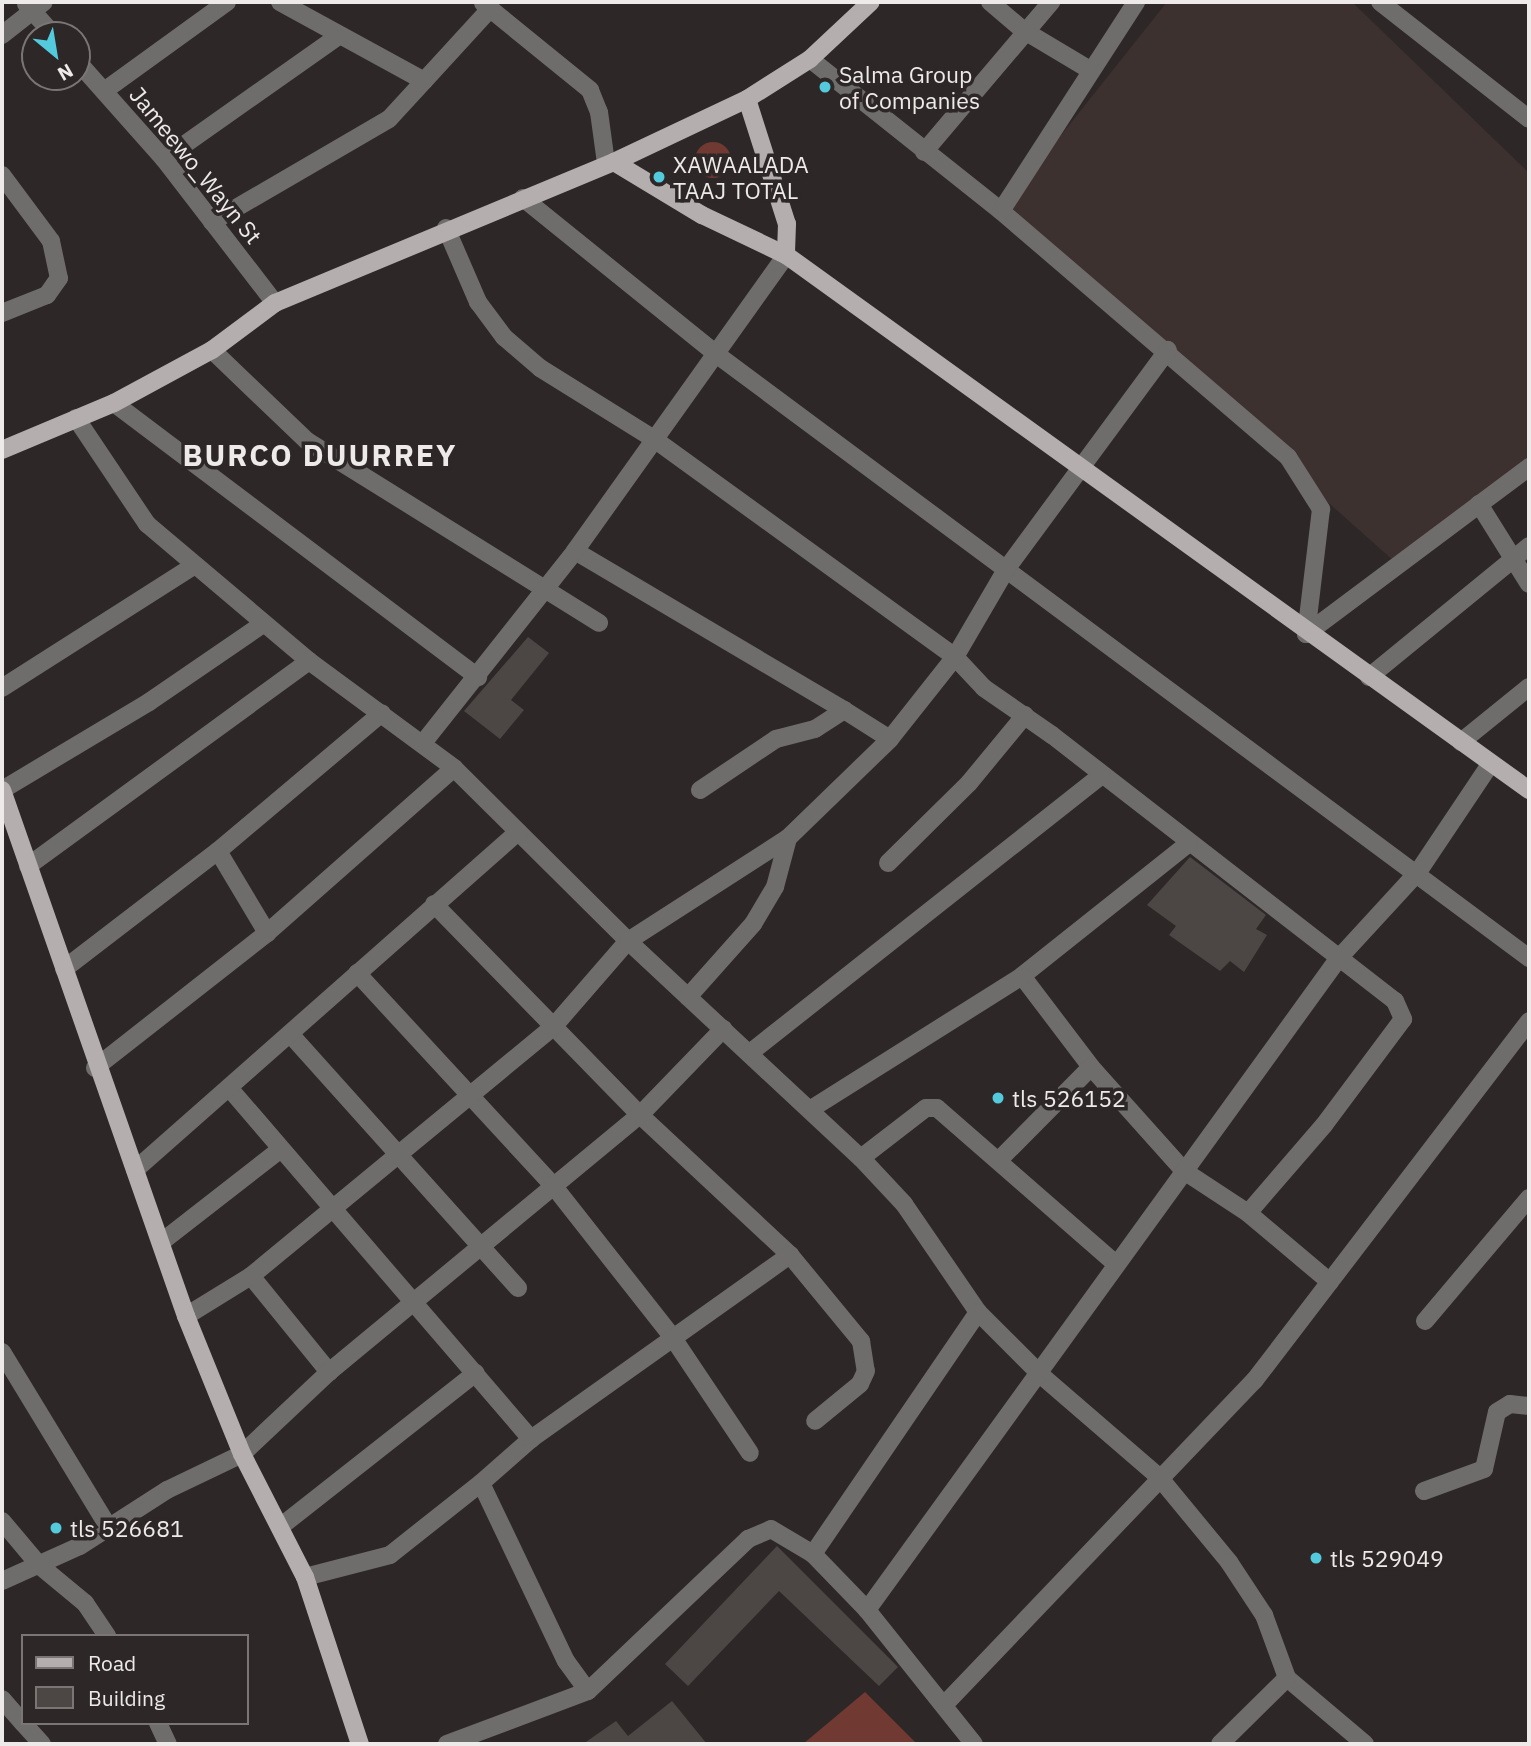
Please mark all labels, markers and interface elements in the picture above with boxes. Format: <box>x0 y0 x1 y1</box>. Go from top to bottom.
north arrow <box>21 21 91 91</box>
text: N <box>54 59 77 86</box>
place label: Salma Group of Companies <box>839 60 980 114</box>
marker: Salma Group of Companies <box>817 79 833 95</box>
street label: Jameewo_Wayn St <box>124 81 268 249</box>
place label: XAWAALADA TAAJ TOTAL <box>673 150 809 204</box>
marker: XAWAALADA TAAJ TOTAL <box>651 169 667 185</box>
district label: BURCO DUURREY <box>184 437 456 473</box>
place label: tls 526152 <box>1012 1084 1126 1112</box>
marker: tls 526152 <box>990 1090 1006 1106</box>
place label: tls 526681 <box>70 1514 184 1542</box>
marker: tls 526681 <box>48 1520 64 1536</box>
place label: tls 529049 <box>1330 1544 1444 1572</box>
marker: tls 529049 <box>1308 1550 1324 1566</box>
legend <box>21 1634 248 1725</box>
text: Road <box>88 1649 136 1677</box>
text: Building <box>88 1684 165 1712</box>

